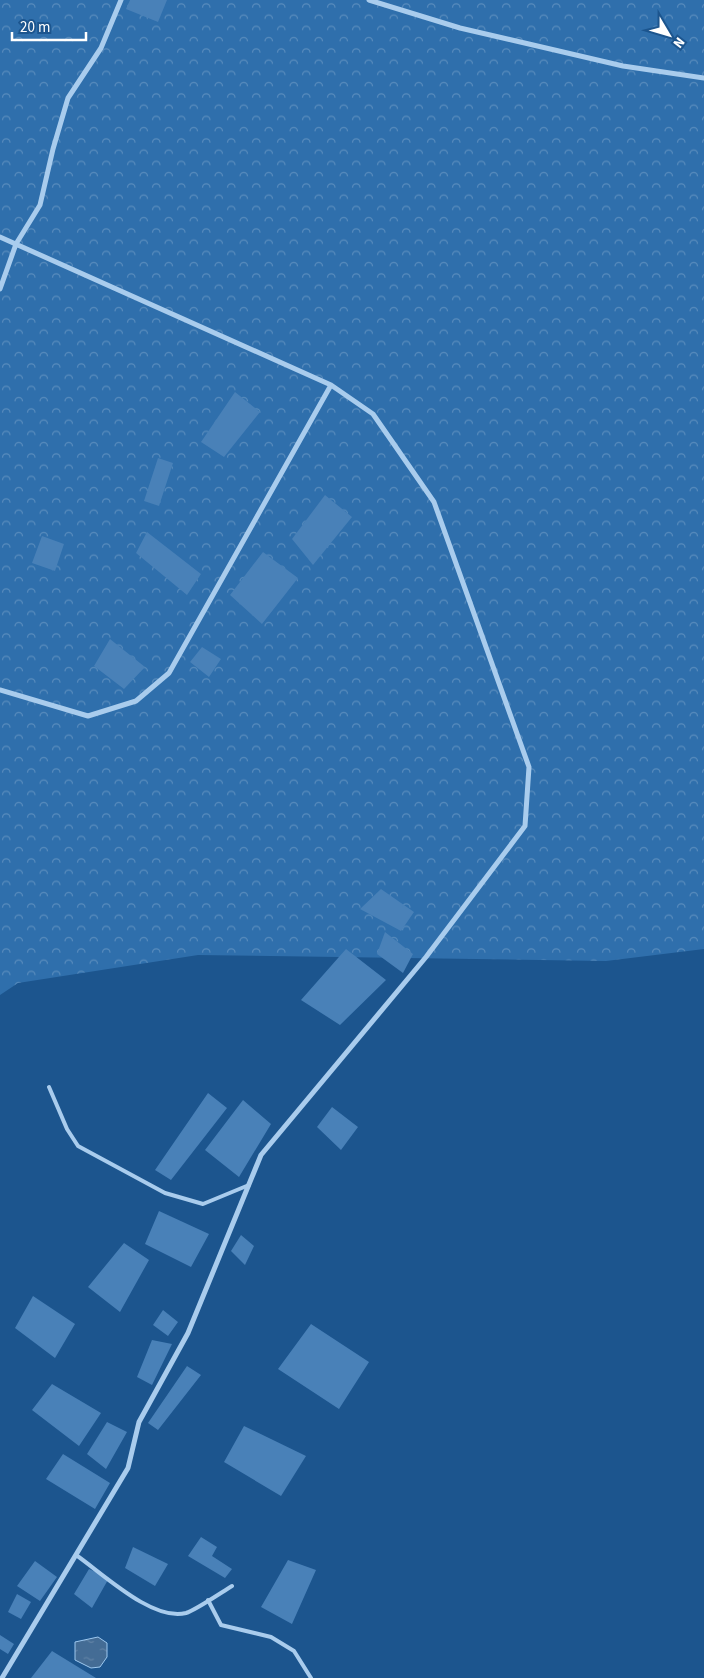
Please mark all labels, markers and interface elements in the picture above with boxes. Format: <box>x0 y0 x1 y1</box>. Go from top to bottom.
scale bar <box>12 10 86 42</box>
north arrow <box>644 10 694 60</box>
text: 20 m <box>20 17 50 38</box>
text: N <box>668 33 689 52</box>

